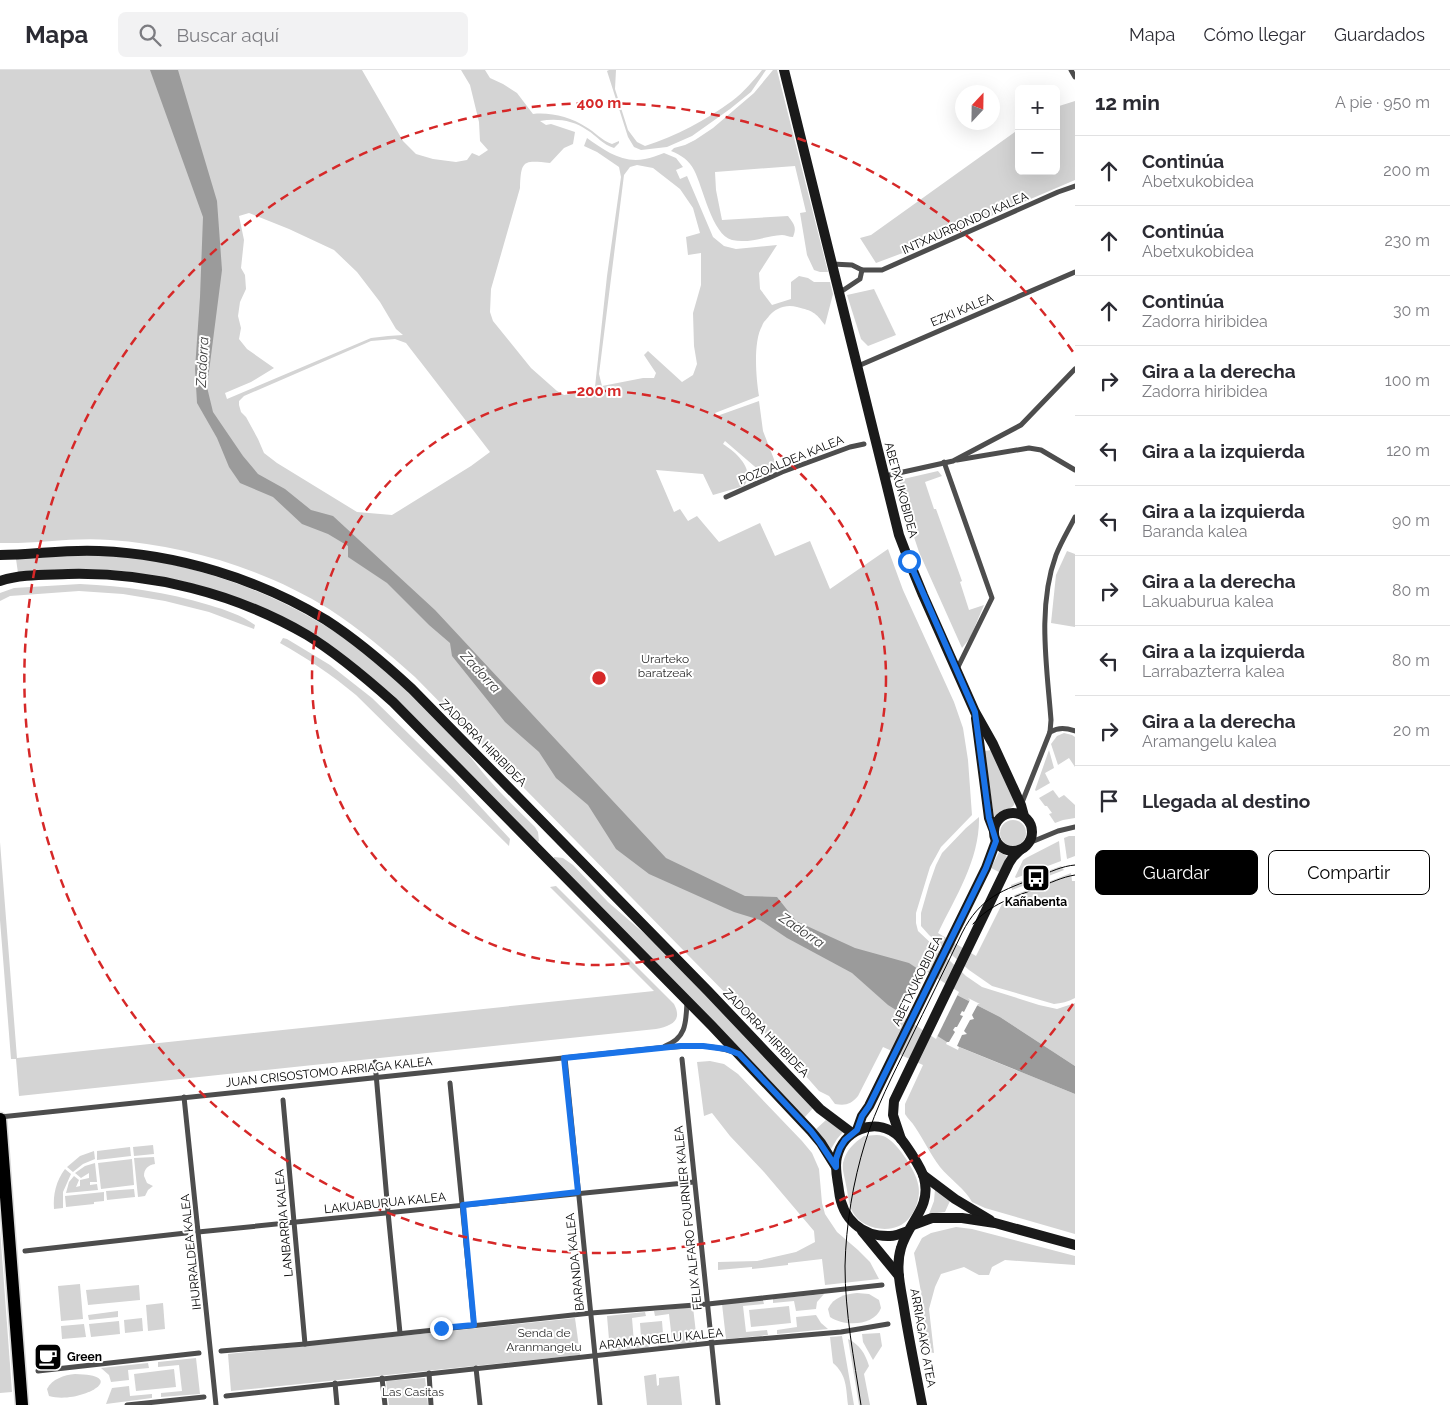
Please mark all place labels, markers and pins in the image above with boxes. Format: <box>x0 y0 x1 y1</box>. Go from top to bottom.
centre of rings <box>590 669 608 687</box>
bus stop icon: Kañabenta <box>1021 863 1051 893</box>
place label: Kañabenta <box>1005 895 1067 909</box>
cafe icon: Green <box>33 1342 63 1372</box>
place label: Green <box>67 1350 102 1364</box>

